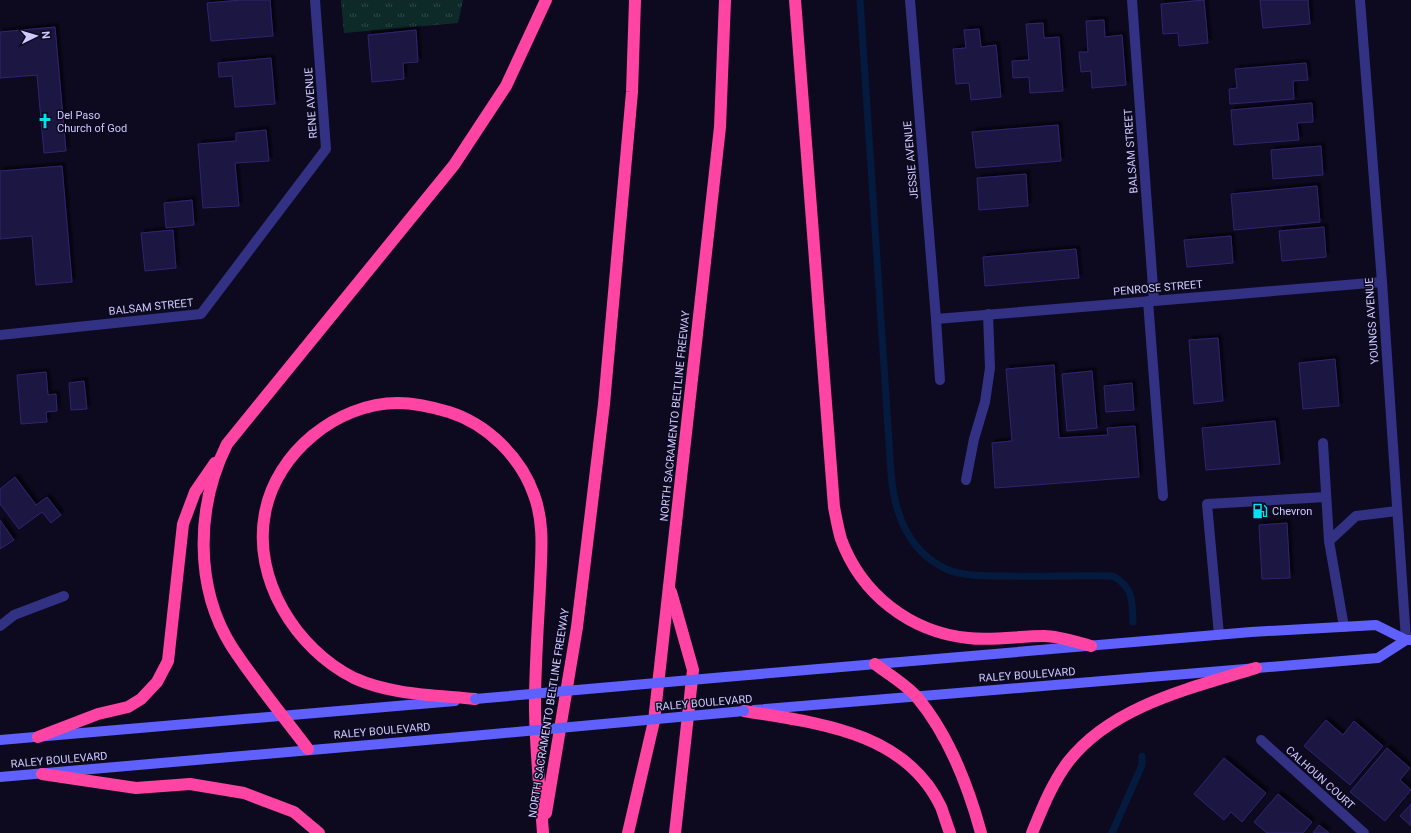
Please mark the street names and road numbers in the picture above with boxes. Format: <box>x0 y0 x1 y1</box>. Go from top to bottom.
street label: RENE AVENUE <box>302 67 320 139</box>
street label: BALSAM STREET <box>1122 108 1140 194</box>
street label: JESSIE AVENUE <box>901 120 921 200</box>
street label: YOUNGS AVENUE <box>1362 277 1382 365</box>
street label: PENROSE STREET <box>1113 278 1204 298</box>
street label: BALSAM STREET <box>108 296 194 318</box>
street label: NORTH SACRAMENTO BELTLINE FREEWAY <box>657 310 693 522</box>
street label: NORTH SACRAMENTO BELTLINE FREEWAY <box>526 607 572 819</box>
street label: RALEY BOULEVARD <box>978 665 1076 685</box>
street label: RALEY BOULEVARD <box>655 692 753 714</box>
street label: RALEY BOULEVARD <box>333 720 431 742</box>
street label: CALHOUN COURT <box>1283 744 1357 813</box>
street label: RALEY BOULEVARD <box>10 749 108 771</box>

